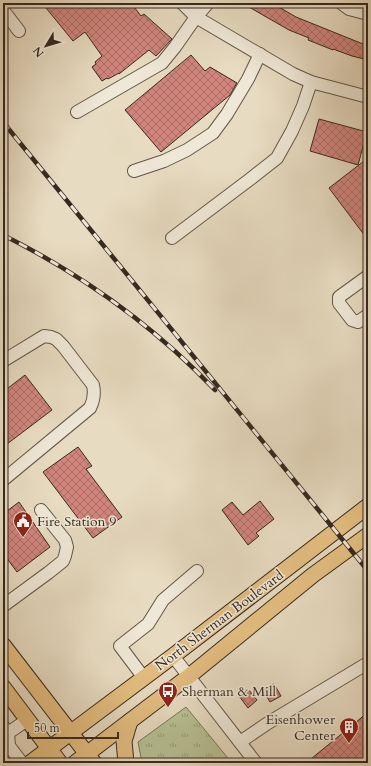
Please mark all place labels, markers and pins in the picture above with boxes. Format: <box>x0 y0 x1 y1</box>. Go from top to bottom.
public building icon: Fire Station 9 <box>12 510 34 538</box>
place label: Fire Station 9 <box>37 512 116 531</box>
bus stop icon: Sherman & Mill <box>157 680 179 708</box>
place label: Sherman & Mill <box>182 682 277 701</box>
place label: Eisenhower Center <box>265 710 336 745</box>
building icon: Eisenhower Center <box>338 716 360 744</box>

